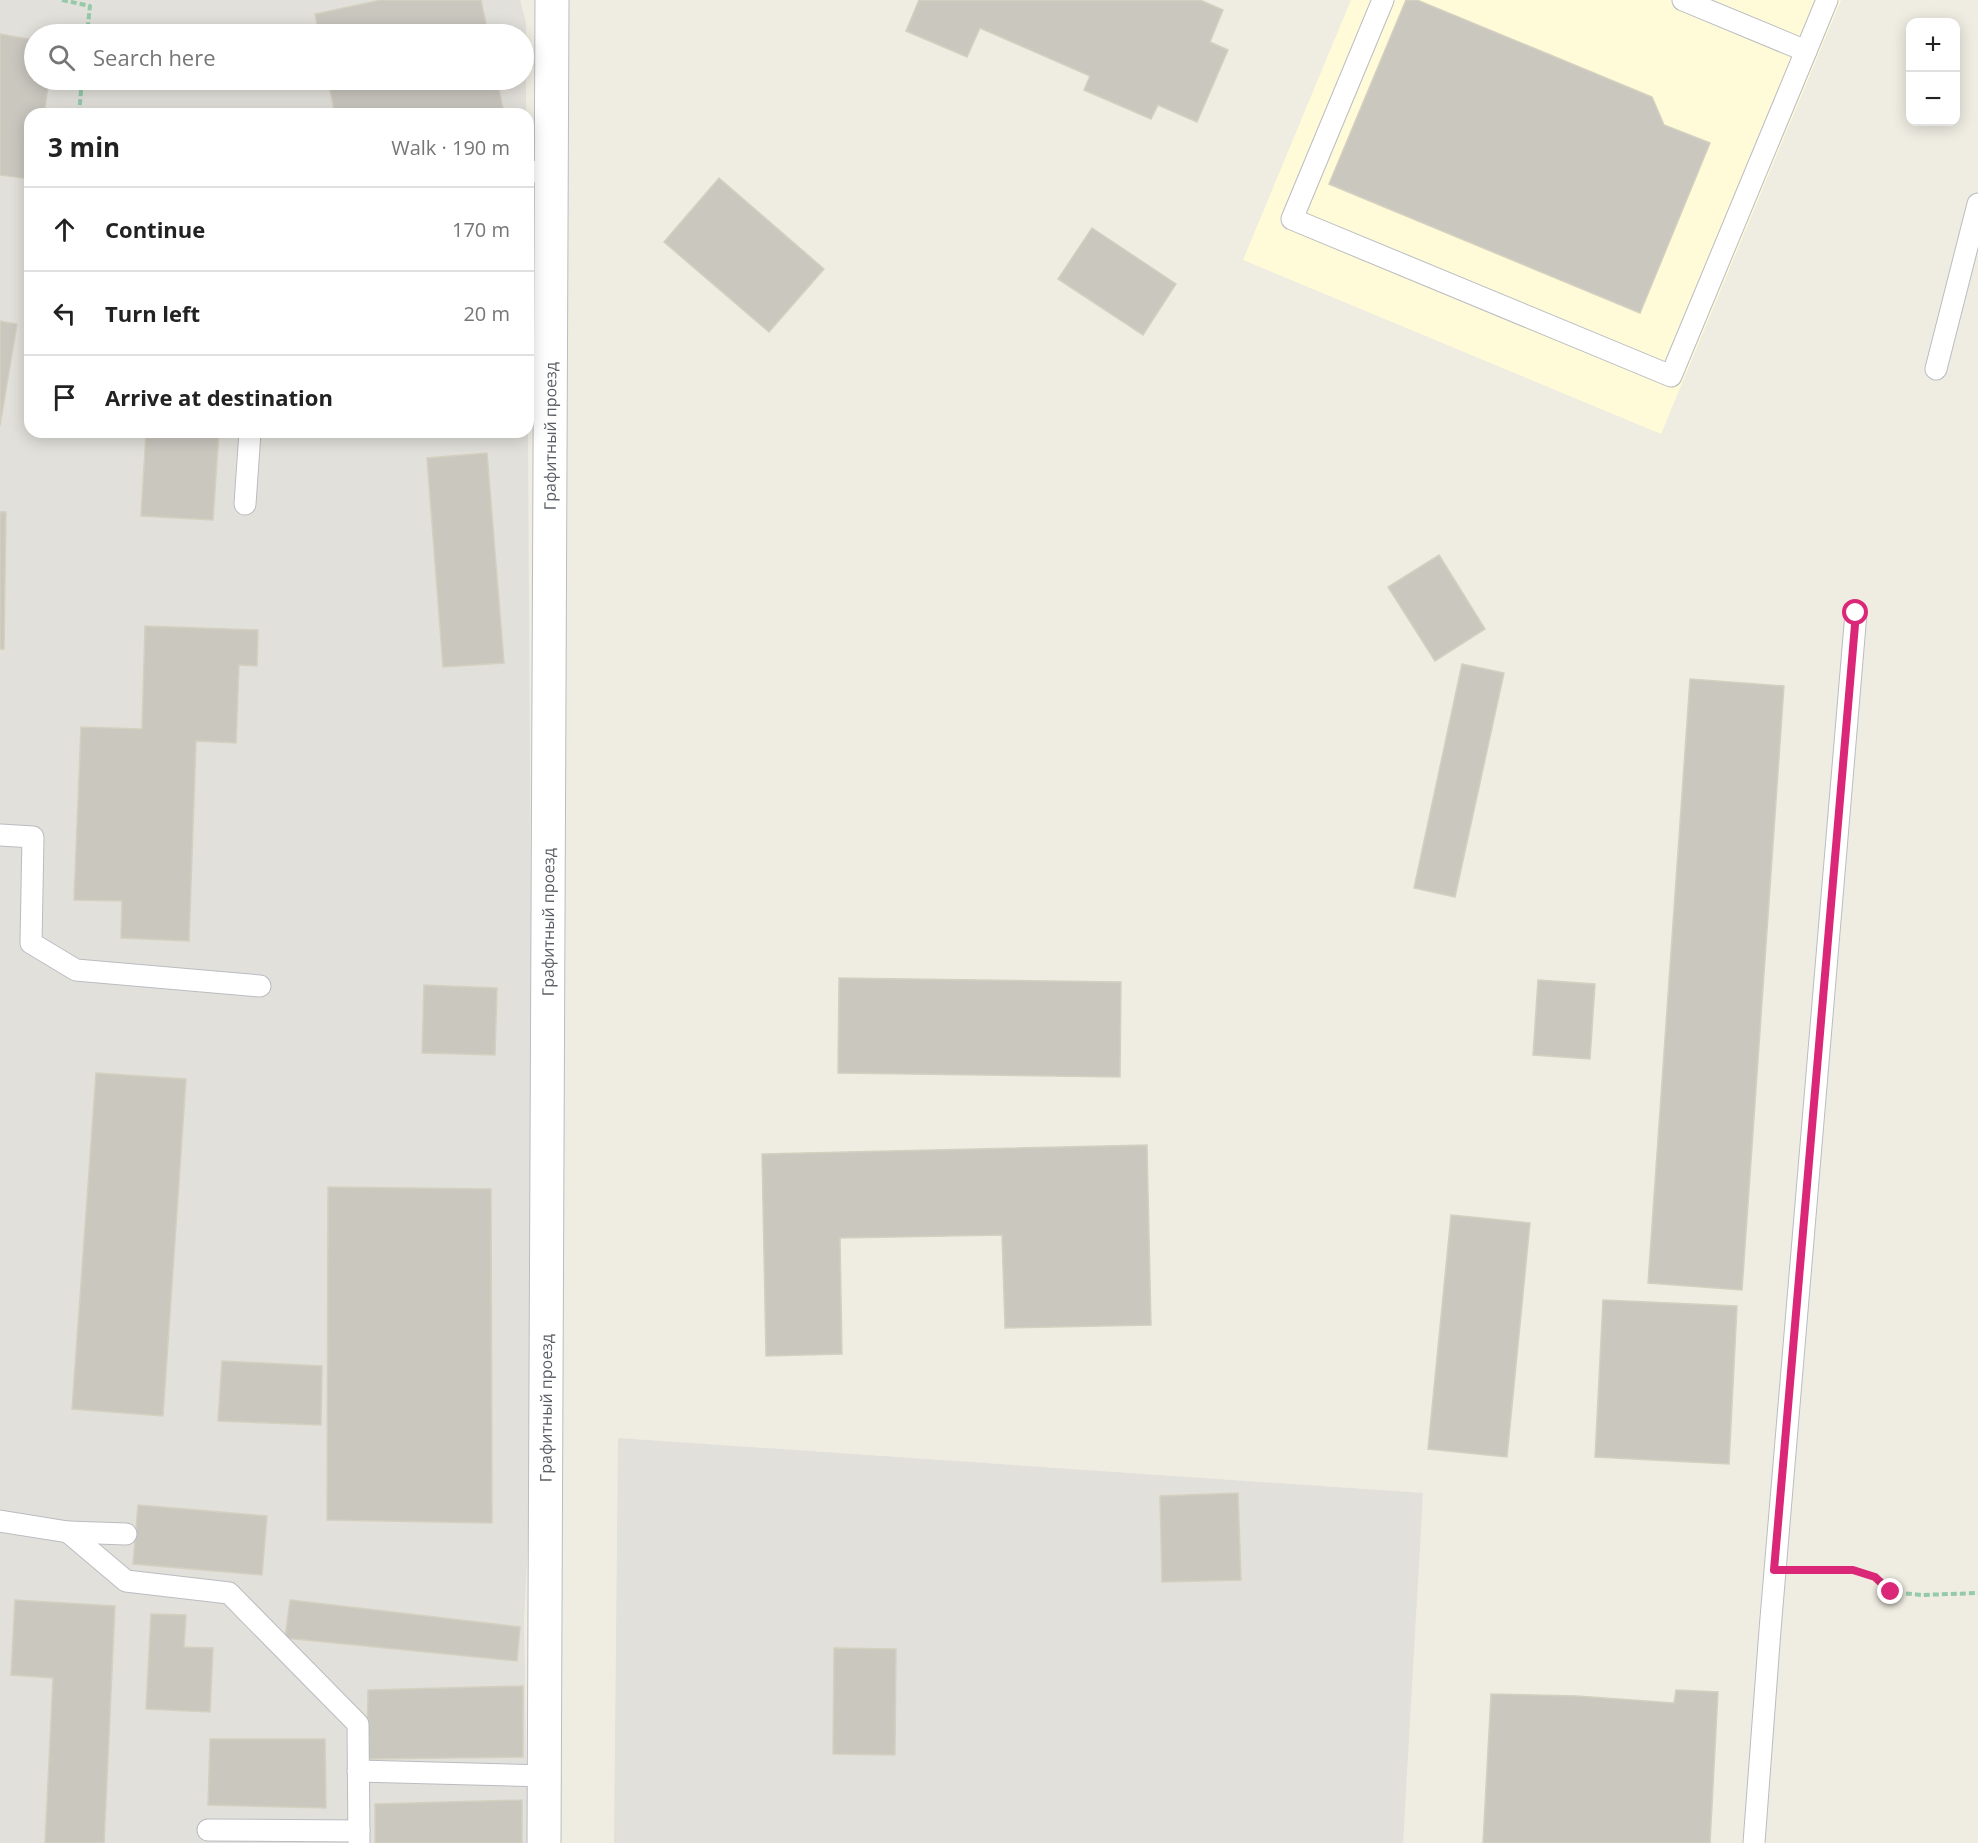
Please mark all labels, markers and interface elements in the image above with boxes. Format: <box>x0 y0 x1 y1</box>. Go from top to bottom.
map controls <box>1906 18 1960 126</box>
button: + <box>1906 18 1960 72</box>
search box <box>24 24 534 90</box>
icon: search <box>45 41 78 74</box>
text: Search here <box>93 42 216 72</box>
button: − <box>1906 72 1960 126</box>
text: 3 min <box>48 129 120 165</box>
text: Walk · 190 m <box>391 134 510 161</box>
icon: ahead <box>48 213 81 246</box>
text: Continue <box>105 214 205 244</box>
text: 170 m <box>452 216 510 243</box>
icon: left <box>48 297 81 330</box>
text: Turn left <box>105 298 200 328</box>
text: 20 m <box>463 300 510 327</box>
street label: Графитный проезд <box>539 362 561 510</box>
icon: arrive <box>48 381 81 414</box>
text: Arrive at destination <box>105 382 333 412</box>
route start <box>1842 599 1868 625</box>
street label: Графитный проезд <box>537 848 559 996</box>
street label: Графитный проезд <box>535 1334 557 1482</box>
route end <box>1877 1578 1903 1604</box>

